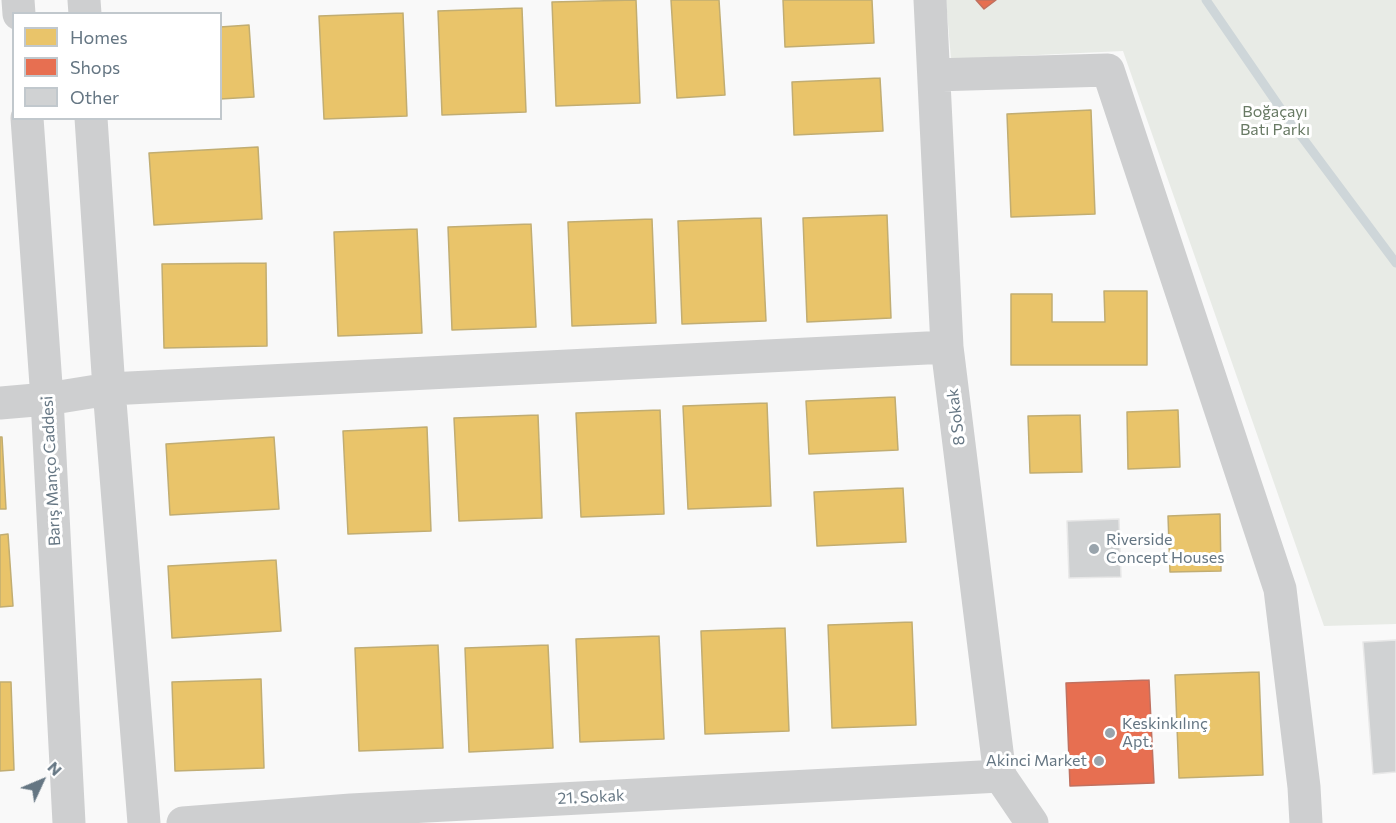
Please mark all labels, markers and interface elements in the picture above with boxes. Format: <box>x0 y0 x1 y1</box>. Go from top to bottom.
legend <box>12 12 222 120</box>
text: Homes <box>70 26 128 48</box>
text: Shops <box>70 56 120 78</box>
text: Other <box>70 86 119 108</box>
park label: Boğaçayı Batı Parkı <box>1240 102 1310 140</box>
street label: 8 Sokak <box>943 387 969 447</box>
street label: Barış Manço Caddesi <box>37 395 65 547</box>
place label: Riverside Concept Houses <box>1106 530 1224 568</box>
marker: Riverside Concept Houses <box>1087 542 1101 556</box>
place label: Keskinkılınç Apt. <box>1122 714 1208 752</box>
marker: Keskinkılınç Apt. <box>1103 726 1117 740</box>
north arrow <box>12 751 72 811</box>
place label: Akinci Market <box>986 751 1087 771</box>
marker: Akinci Market <box>1092 754 1106 768</box>
text: N <box>44 757 66 779</box>
street label: 21. Sokak <box>557 786 625 808</box>

